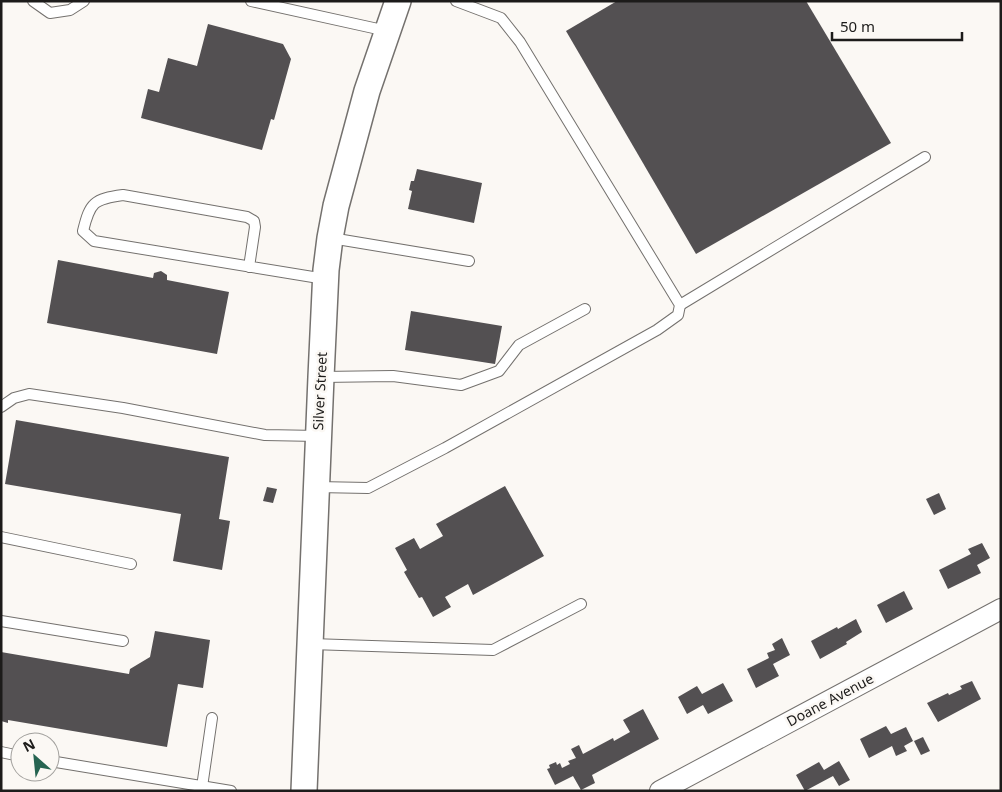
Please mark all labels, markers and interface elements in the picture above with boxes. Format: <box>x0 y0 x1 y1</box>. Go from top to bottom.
scale bar <box>832 10 962 42</box>
text: 50 m <box>840 16 875 36</box>
street label: Silver Street <box>308 351 331 431</box>
street label: Doane Avenue <box>783 669 877 730</box>
north arrow <box>10 732 60 782</box>
text: N <box>19 734 38 756</box>

